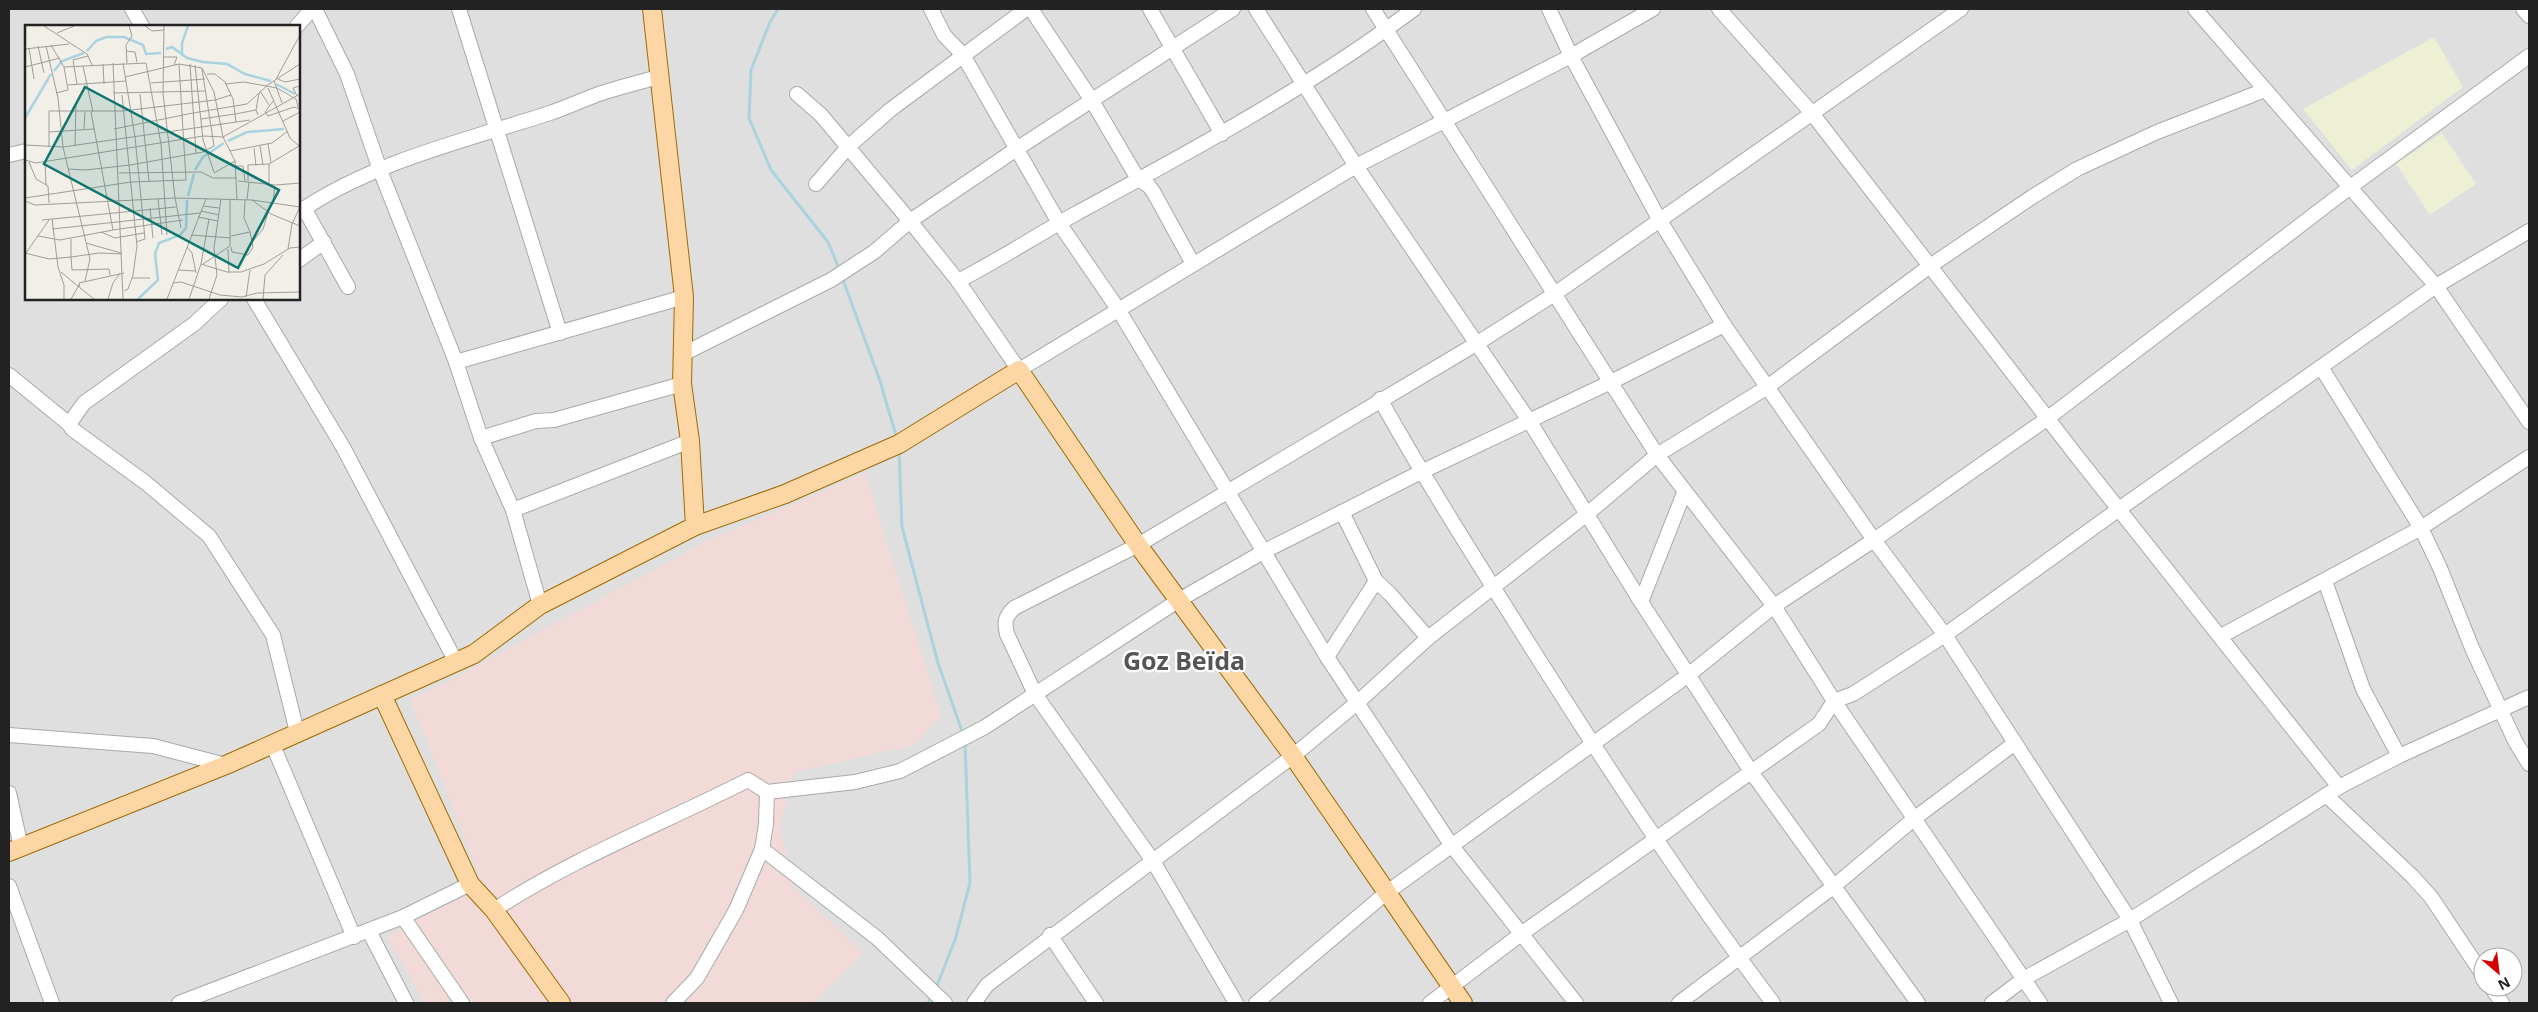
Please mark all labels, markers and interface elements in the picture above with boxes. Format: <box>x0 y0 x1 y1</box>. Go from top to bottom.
inset map <box>25 25 300 300</box>
district label: Goz Beïda <box>1123 643 1245 677</box>
north arrow <box>2473 947 2523 997</box>
text: N <box>2495 973 2514 995</box>

